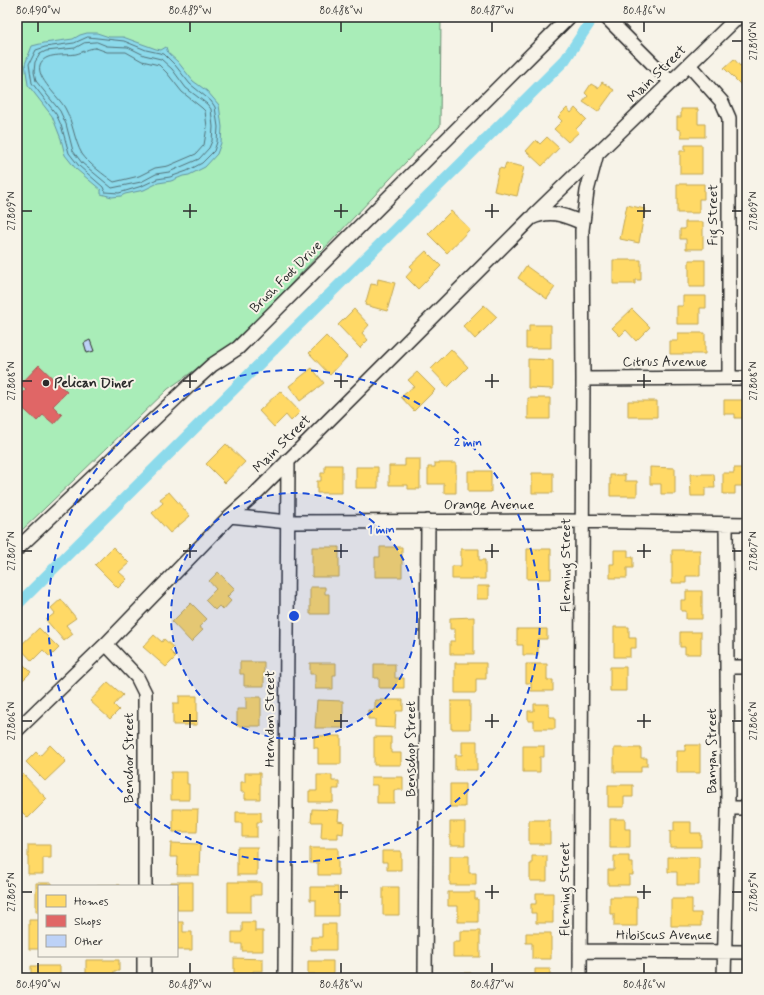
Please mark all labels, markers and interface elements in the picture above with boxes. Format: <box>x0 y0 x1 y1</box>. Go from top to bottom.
text: 80.490°W <box>16 4 60 18</box>
text: 80.489°W <box>169 4 211 18</box>
text: 80.488°W <box>320 4 362 18</box>
text: 80.487°W <box>470 4 514 18</box>
text: 80.486°W <box>623 4 665 18</box>
text: 27.810°N <box>747 22 761 60</box>
street label: Main Street <box>624 41 691 107</box>
street label: Fig Street <box>704 184 724 246</box>
text: 27.809°N <box>5 191 19 230</box>
text: 27.809°N <box>747 191 761 230</box>
street label: Brush Foot Drive <box>246 237 326 317</box>
street label: Citrus Avenue <box>623 353 708 371</box>
text: 27.808°N <box>5 361 19 401</box>
text: 27.808°N <box>747 361 761 401</box>
place label: Pelican Diner <box>54 374 135 392</box>
marker: Pelican Diner <box>41 378 51 388</box>
street label: Main Street <box>249 411 315 477</box>
text: 2 min <box>454 435 482 451</box>
street label: Orange Avenue <box>444 496 534 515</box>
street label: Fleming Street <box>557 517 577 612</box>
text: 1 min <box>367 522 395 538</box>
text: 27.807°N <box>5 531 19 571</box>
text: 27.807°N <box>747 531 761 571</box>
centre of rings <box>287 609 301 623</box>
street label: Herndon Street <box>261 670 279 767</box>
text: 27.806°N <box>5 701 19 740</box>
street label: Benschop Street <box>402 701 420 797</box>
text: 27.806°N <box>747 701 761 740</box>
street label: Banyan Street <box>703 708 721 794</box>
street label: Benchor Street <box>120 713 138 803</box>
street label: Fleming Street <box>556 841 576 936</box>
text: 27.805°N <box>5 872 19 912</box>
text: 27.805°N <box>747 872 761 912</box>
legend <box>38 885 178 957</box>
text: Homes <box>74 894 109 910</box>
text: Shops <box>74 914 101 930</box>
street label: Hibiscus Avenue <box>616 926 712 944</box>
text: Other <box>74 934 103 950</box>
text: 80.490°W <box>16 978 60 992</box>
text: 80.489°W <box>169 978 211 992</box>
text: 80.488°W <box>320 978 362 992</box>
text: 80.487°W <box>470 978 514 992</box>
text: 80.486°W <box>623 978 665 992</box>

